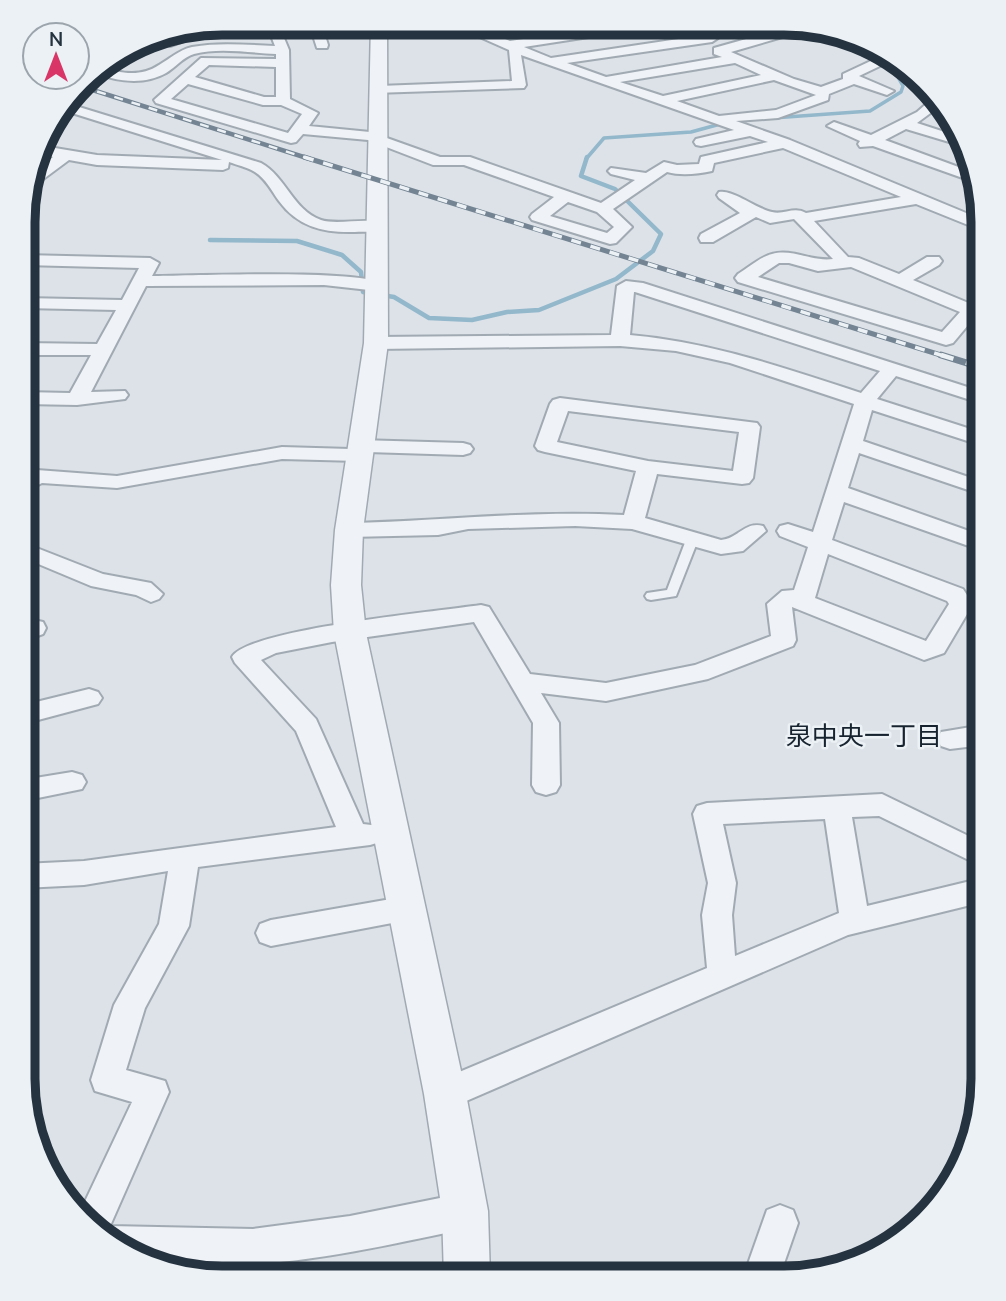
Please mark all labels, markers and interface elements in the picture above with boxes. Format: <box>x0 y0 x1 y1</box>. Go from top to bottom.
north arrow <box>21 21 91 91</box>
text: N <box>49 27 63 53</box>
district label: 泉中央一丁目 <box>786 719 942 754</box>

